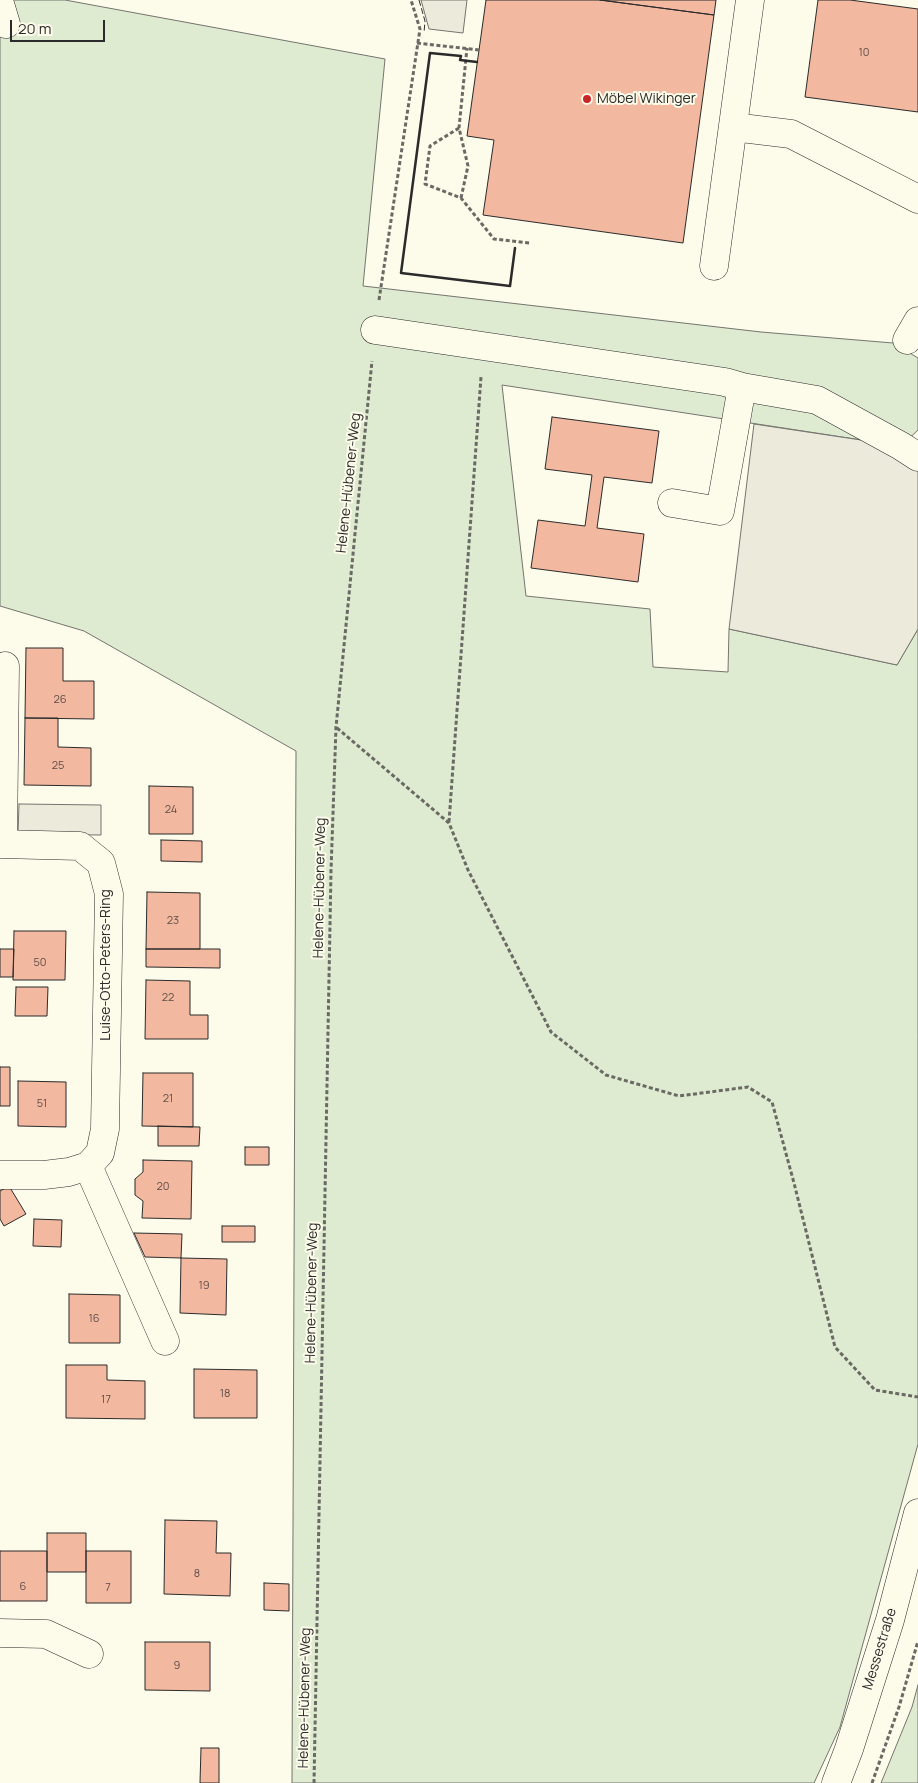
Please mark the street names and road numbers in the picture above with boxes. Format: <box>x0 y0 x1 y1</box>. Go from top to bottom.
street label: Helene-Hübener-Weg <box>333 412 365 554</box>
street label: Helene-Hübener-Weg <box>310 817 330 959</box>
street label: Luise-Otto-Peters-Ring <box>98 889 114 1041</box>
street label: Helene-Hübener-Weg <box>302 1222 322 1364</box>
street label: Messestraße <box>860 1606 900 1692</box>
street label: Helene-Hübener-Weg <box>295 1627 315 1769</box>

